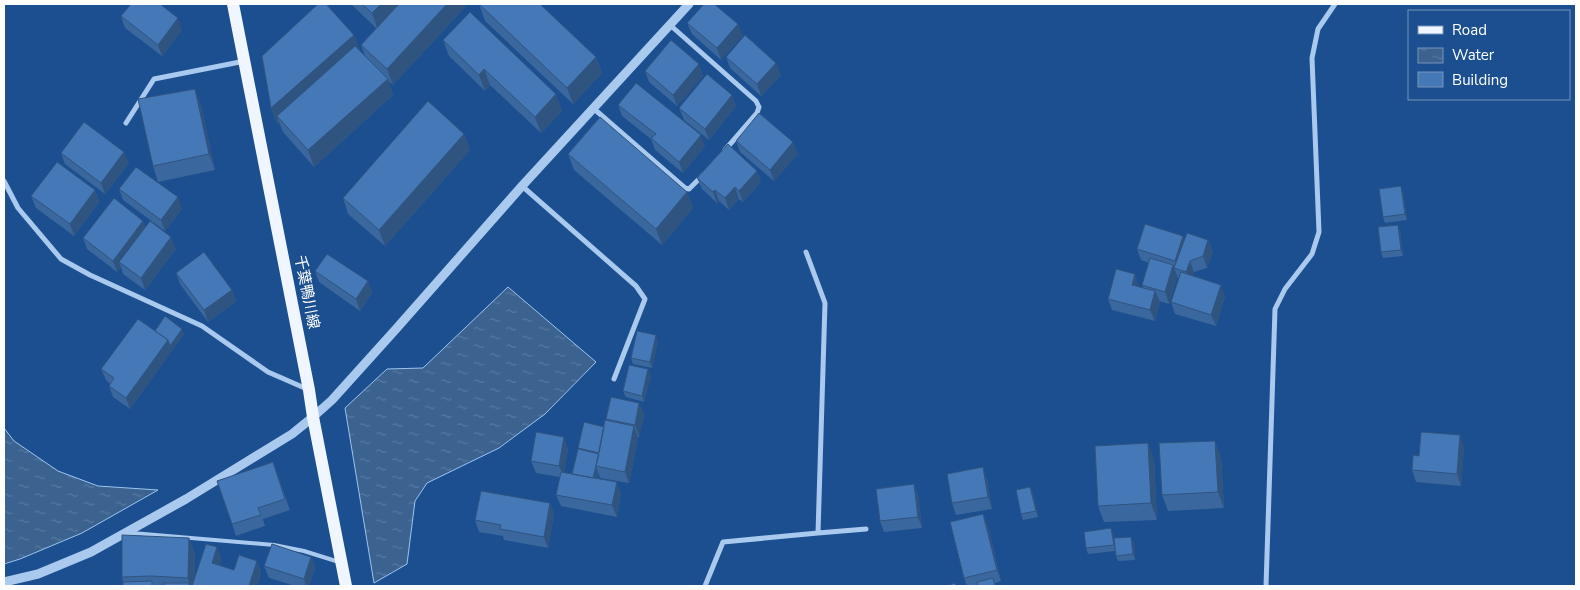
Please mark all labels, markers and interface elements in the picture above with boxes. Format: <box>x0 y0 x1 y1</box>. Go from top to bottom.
legend <box>1408 10 1570 100</box>
text: Road <box>1452 20 1487 40</box>
text: Water <box>1452 45 1495 65</box>
text: Building <box>1452 70 1508 90</box>
street label: 千葉鴨川線 <box>290 253 324 331</box>

